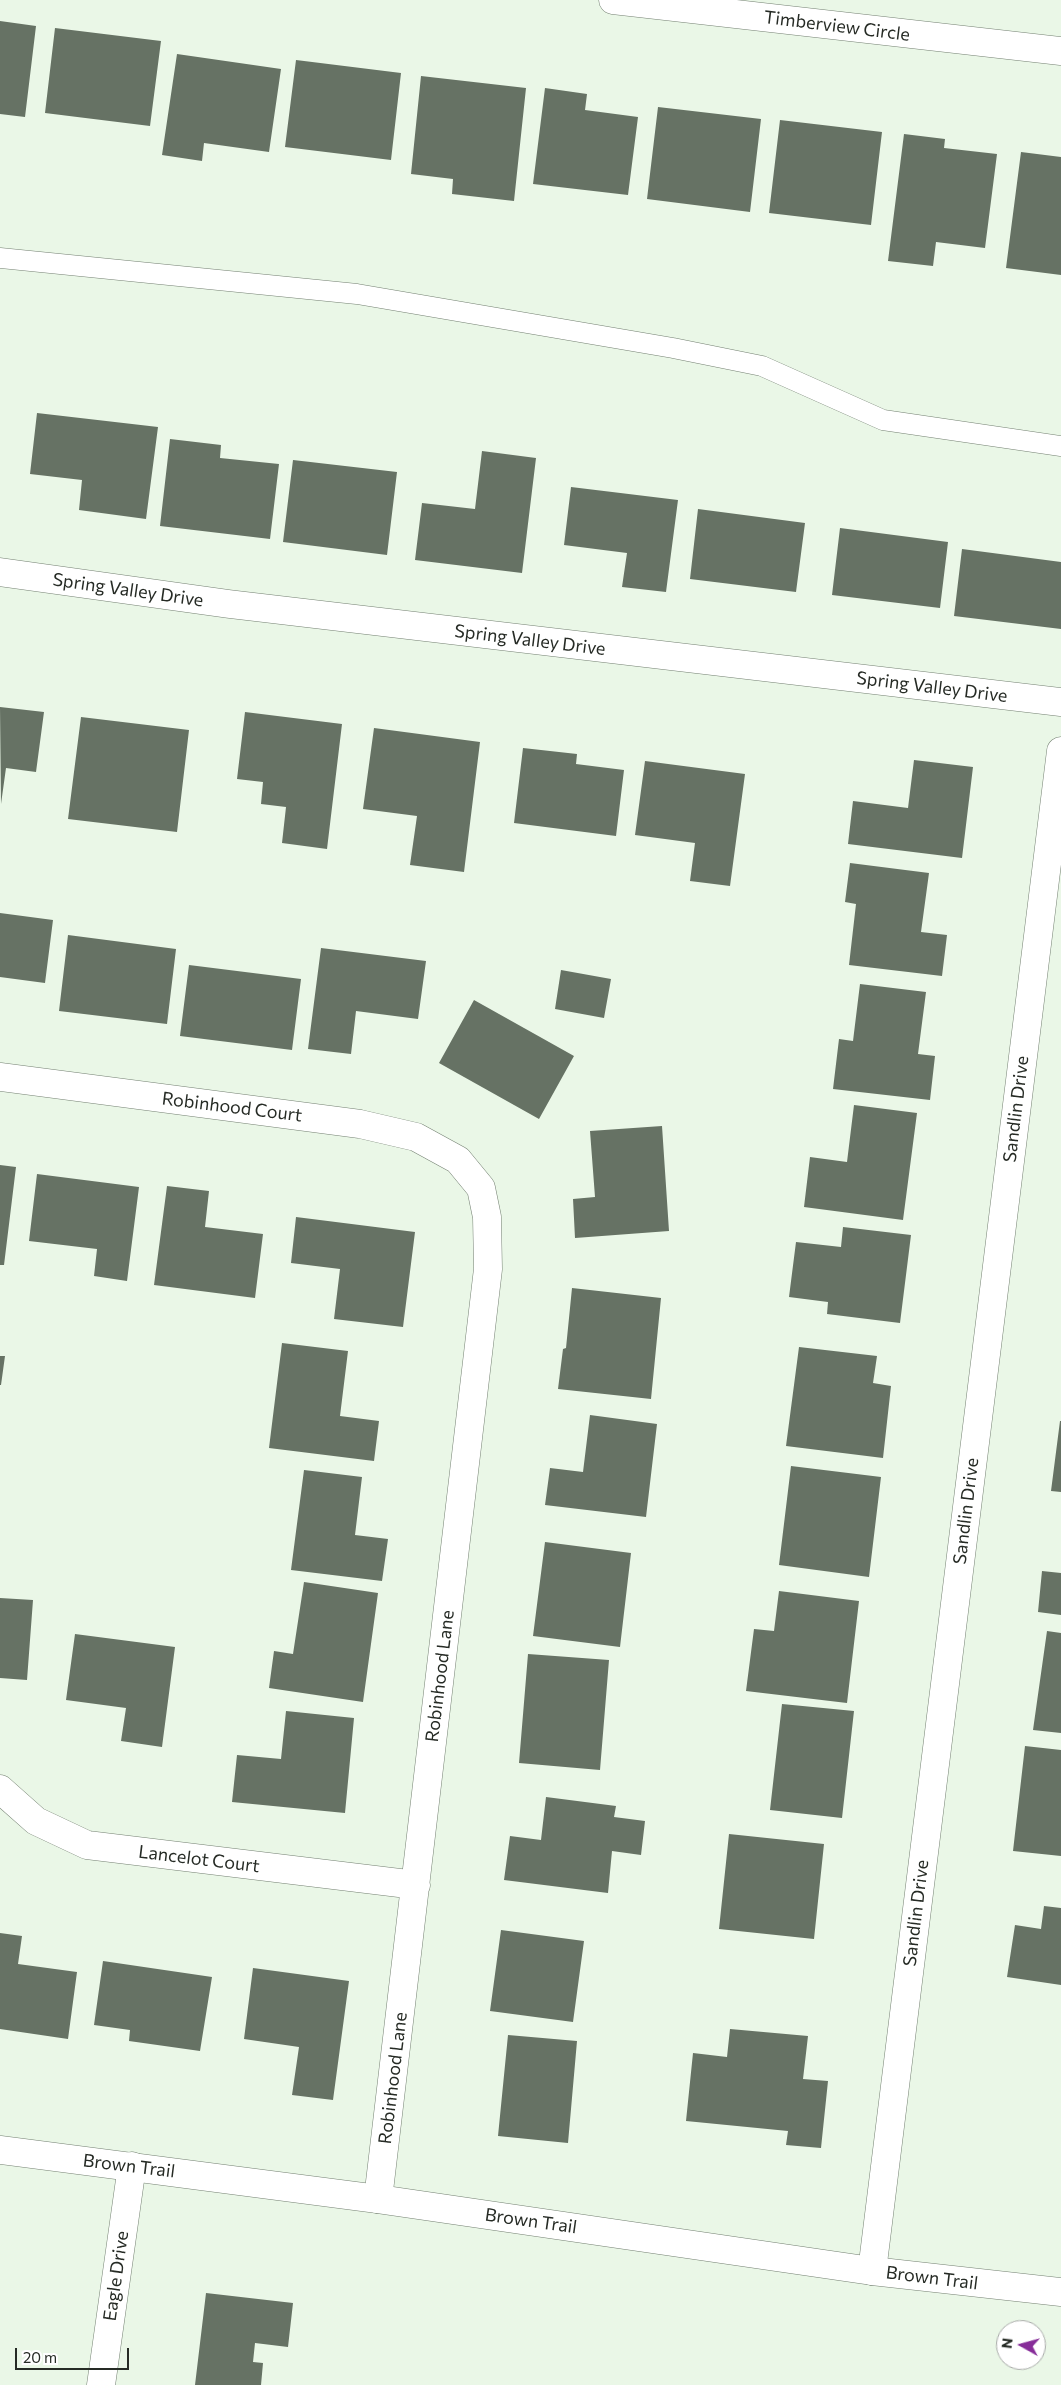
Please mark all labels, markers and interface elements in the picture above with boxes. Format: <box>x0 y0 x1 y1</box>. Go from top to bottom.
street label: Timberview Circle <box>763 6 911 46</box>
street label: Spring Valley Drive <box>51 569 205 611</box>
street label: Spring Valley Drive <box>453 620 607 660</box>
street label: Spring Valley Drive <box>855 667 1009 707</box>
street label: Sandlin Drive <box>999 1055 1033 1163</box>
street label: Robinhood Court <box>161 1088 303 1126</box>
street label: Sandlin Drive <box>949 1457 983 1565</box>
street label: Robinhood Lane <box>421 1609 459 1743</box>
street label: Lancelot Court <box>137 1841 261 1877</box>
street label: Sandlin Drive <box>899 1859 933 1967</box>
street label: Robinhood Lane <box>374 2011 412 2145</box>
street label: Brown Trail <box>82 2150 176 2182</box>
street label: Brown Trail <box>484 2204 578 2238</box>
street label: Eagle Drive <box>99 2230 133 2322</box>
street label: Brown Trail <box>885 2262 979 2294</box>
north arrow <box>996 2320 1046 2370</box>
text: N <box>998 2337 1016 2349</box>
scale bar <box>18 2338 131 2370</box>
text: 20 m <box>23 2348 57 2366</box>

